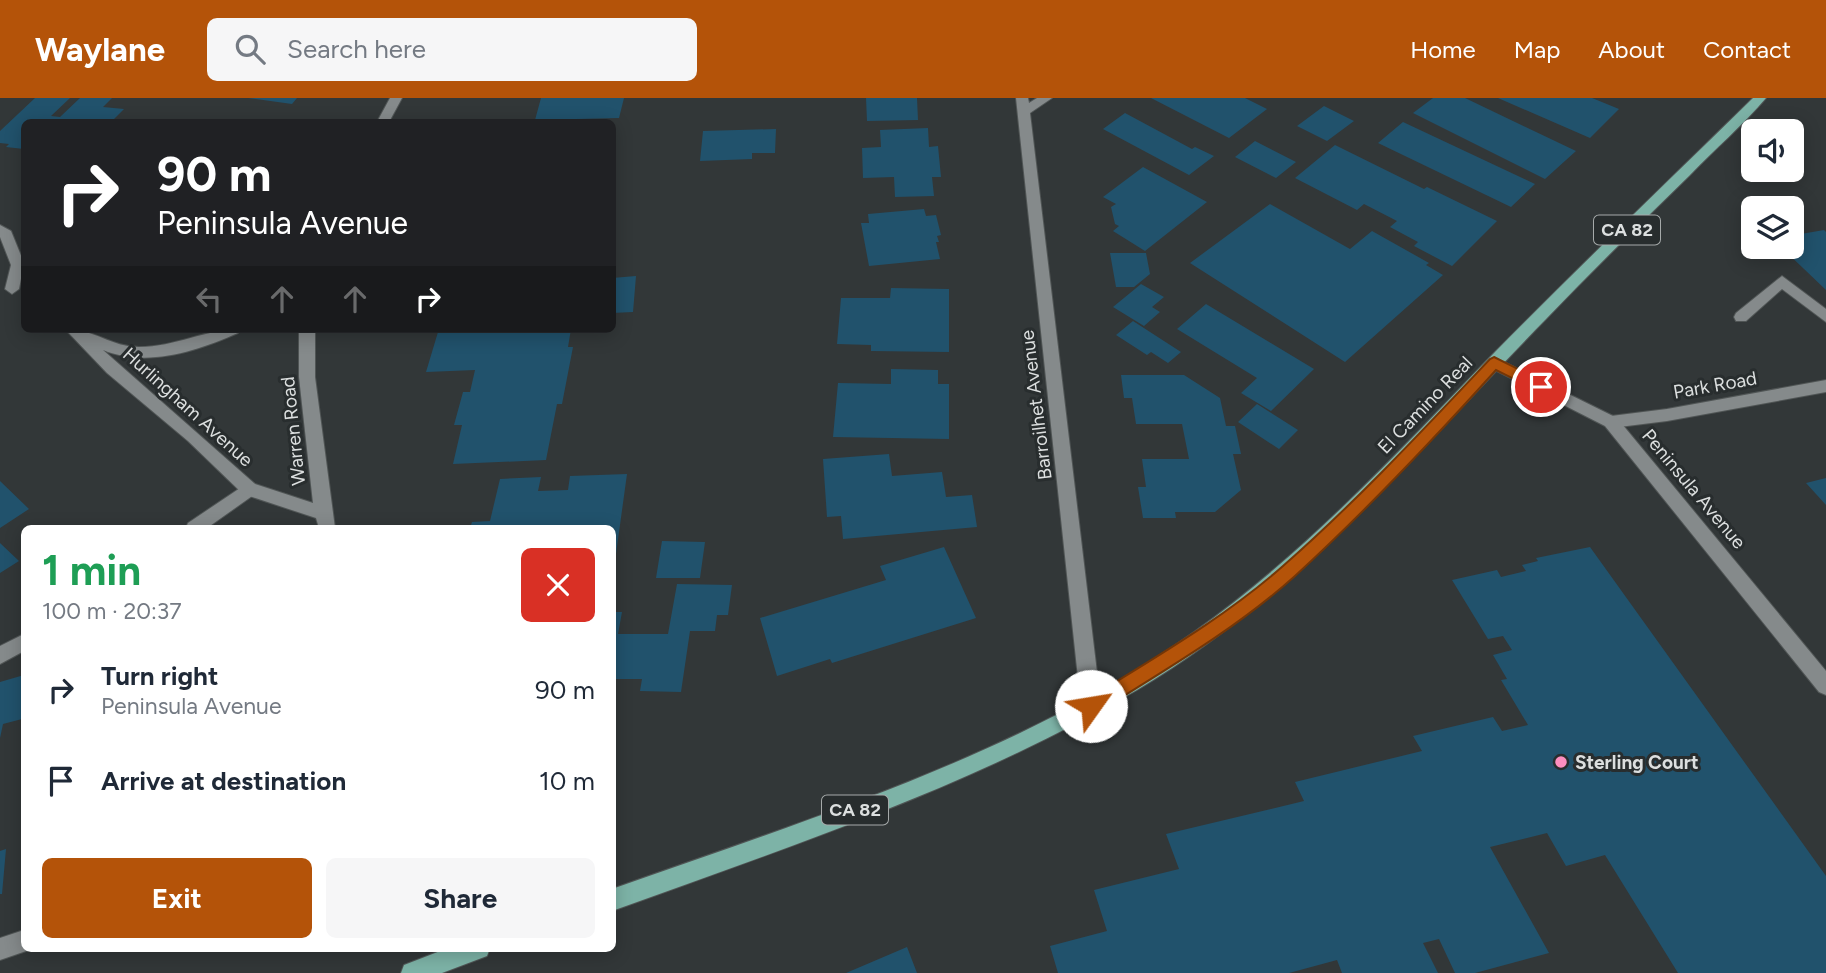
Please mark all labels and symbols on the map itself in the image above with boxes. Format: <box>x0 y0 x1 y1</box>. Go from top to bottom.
road number: CA 82 <box>1594 216 1660 244</box>
street label: Barroilhet Avenue <box>1015 329 1057 481</box>
street label: Hurlingham Avenue <box>118 343 258 471</box>
street label: El Camino Real <box>1373 351 1477 459</box>
pin <box>1511 357 1571 417</box>
street label: Park Road <box>1671 366 1759 404</box>
street label: Warren Road <box>276 375 310 487</box>
street label: Peninsula Avenue <box>1637 425 1751 553</box>
position arrow <box>1054 669 1128 743</box>
place label: Sterling Court <box>1575 751 1699 774</box>
marker: Sterling Court <box>1553 754 1569 770</box>
road number: CA 82 <box>822 796 888 824</box>

